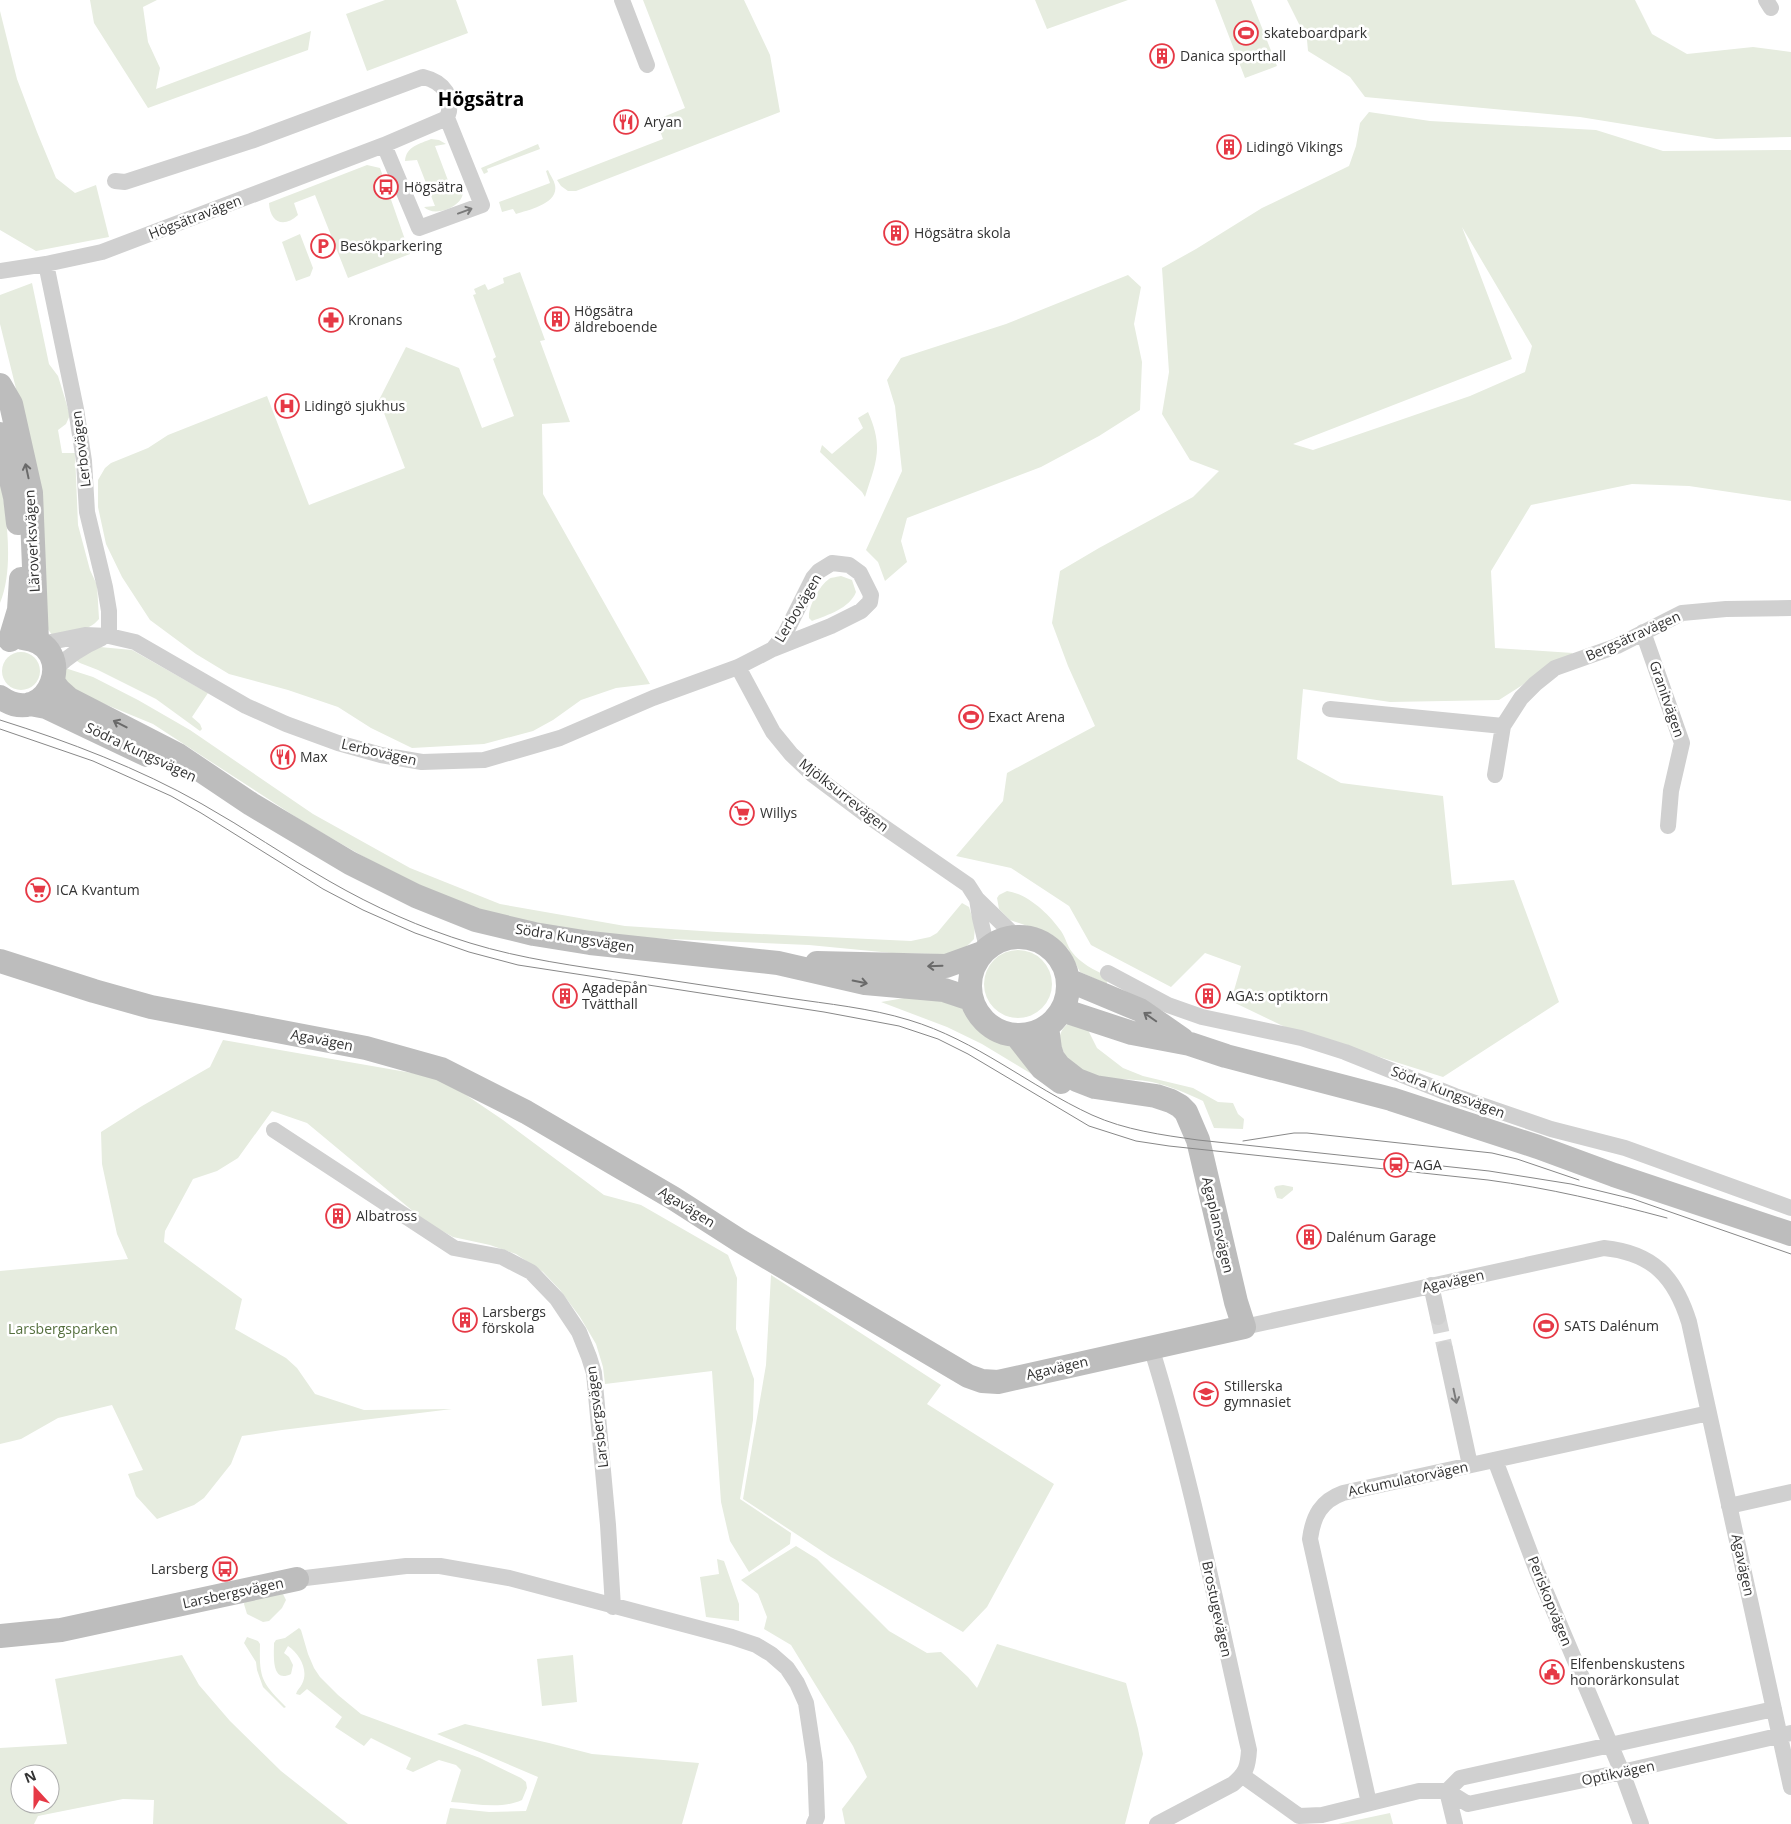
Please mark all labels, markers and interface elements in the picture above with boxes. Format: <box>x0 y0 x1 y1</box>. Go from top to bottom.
sports icon: skateboardpark <box>1233 20 1259 46</box>
place label: skateboardpark <box>1264 23 1368 42</box>
building icon: Danica sporthall <box>1149 43 1175 69</box>
place label: Danica sporthall <box>1180 46 1286 65</box>
district label: Högsätra <box>438 86 524 112</box>
restaurant icon: Aryan <box>613 109 639 135</box>
place label: Aryan <box>644 112 682 131</box>
building icon: Lidingö Vikings <box>1216 134 1242 160</box>
place label: Lidingö Vikings <box>1246 137 1343 156</box>
bus stop icon: Högsätra <box>373 174 399 200</box>
place label: Högsätra <box>404 177 463 196</box>
street label: Högsätravägen <box>146 190 244 243</box>
one-way arrow <box>457 206 472 215</box>
building icon: Högsätra skola <box>883 220 909 246</box>
place label: Högsätra skola <box>914 223 1011 242</box>
parking icon: Besökparkering <box>310 233 336 259</box>
place label: Besökparkering <box>340 236 442 255</box>
place label: Högsätra äldreboende <box>574 301 657 336</box>
building icon: Högsätra äldreboende <box>544 306 570 332</box>
pharmacy icon: Kronans <box>318 307 344 333</box>
place label: Kronans <box>348 310 403 329</box>
hospital icon: Lidingö sjukhus <box>274 393 300 419</box>
place label: Lidingö sjukhus <box>304 396 406 415</box>
street label: Lerbovägen <box>66 410 95 488</box>
one-way arrow <box>21 463 31 479</box>
street label: Läroverksvägen <box>19 489 44 593</box>
street label: Lerbovägen <box>770 570 825 646</box>
street label: Bergsätravägen <box>1582 606 1683 665</box>
street label: Granitvägen <box>1646 658 1689 740</box>
sports icon: Exact Arena <box>958 704 984 730</box>
place label: Exact Arena <box>988 707 1065 726</box>
street label: Södra Kungsvägen <box>83 717 200 786</box>
one-way arrow <box>112 719 127 729</box>
street label: Lerbovägen <box>340 734 419 769</box>
restaurant icon: Max <box>270 744 296 770</box>
place label: Max <box>300 747 328 766</box>
street label: Mjölksurrevägen <box>796 754 893 836</box>
supermarket icon: Willys <box>729 800 755 826</box>
place label: Willys <box>760 803 798 822</box>
supermarket icon: ICA Kvantum <box>25 877 51 903</box>
place label: ICA Kvantum <box>56 880 140 899</box>
street label: Södra Kungsvägen <box>514 919 636 956</box>
one-way arrow <box>927 961 944 971</box>
place label: Agadepån Tvätthall <box>582 978 648 1013</box>
one-way arrow <box>851 978 867 987</box>
building icon: Agadepån Tvätthall <box>552 983 578 1009</box>
building icon: AGA:s optiktorn <box>1195 983 1221 1009</box>
place label: AGA:s optiktorn <box>1226 986 1328 1005</box>
one-way arrow <box>1143 1012 1157 1022</box>
street label: Agavägen <box>289 1024 355 1055</box>
street label: Södra Kungsvägen <box>1388 1061 1508 1122</box>
station icon: AGA <box>1383 1152 1409 1178</box>
place label: AGA <box>1414 1155 1442 1174</box>
street label: Agaplansvägen <box>1198 1175 1239 1275</box>
street label: Agavägen <box>655 1182 719 1231</box>
building icon: Albatross <box>325 1203 351 1229</box>
place label: Albatross <box>356 1206 418 1225</box>
building icon: Dalénum Garage <box>1296 1224 1322 1250</box>
place label: Dalénum Garage <box>1326 1227 1436 1246</box>
street label: Agavägen <box>1420 1265 1486 1296</box>
place label: Larsbergs förskola <box>482 1302 546 1337</box>
building icon: Larsbergs förskola <box>452 1307 478 1333</box>
sports icon: SATS Dalénum <box>1533 1313 1559 1339</box>
place label: SATS Dalénum <box>1564 1316 1659 1335</box>
park label: Larsbergsparken <box>8 1319 118 1338</box>
street label: Agavägen <box>1024 1351 1090 1384</box>
street label: Larsbergsvägen <box>581 1365 612 1469</box>
place label: Stillerska gymnasiet <box>1224 1376 1291 1411</box>
school or university icon: Stillerska gymnasiet <box>1193 1381 1219 1407</box>
one-way arrow <box>1451 1388 1460 1404</box>
street label: Ackumulatorvägen <box>1346 1457 1470 1501</box>
street label: Agavägen <box>1728 1532 1759 1598</box>
street label: Periskopvägen <box>1524 1553 1577 1649</box>
bus stop icon: Larsberg <box>212 1556 238 1582</box>
place label: Larsberg <box>151 1559 208 1578</box>
street label: Brostugevägen <box>1198 1559 1237 1659</box>
street label: Larsbergsvägen <box>181 1573 285 1612</box>
place label: Elfenbenskustens honorärkonsulat <box>1570 1654 1685 1689</box>
public building icon: Elfenbenskustens honorärkonsulat <box>1539 1659 1565 1685</box>
street label: Optikvägen <box>1580 1756 1656 1790</box>
north arrow <box>10 1764 60 1814</box>
text: N <box>21 1765 39 1787</box>

